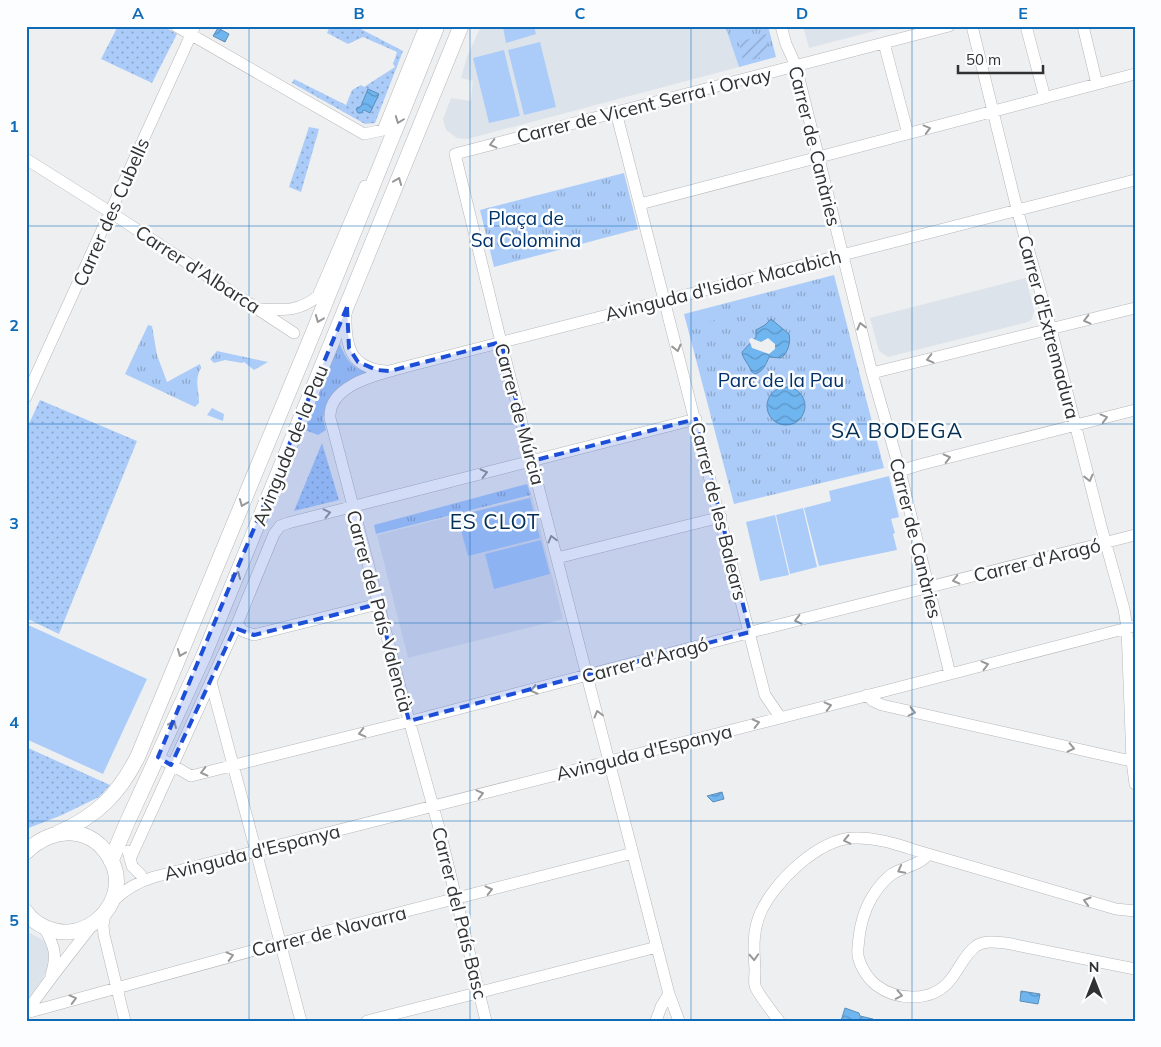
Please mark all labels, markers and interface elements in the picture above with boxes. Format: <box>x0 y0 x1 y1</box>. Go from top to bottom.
text: A <box>132 3 144 23</box>
text: B <box>353 3 365 23</box>
text: C <box>575 3 586 23</box>
text: D <box>796 3 808 23</box>
text: E <box>1018 3 1028 23</box>
scale bar <box>958 42 1044 74</box>
text: 50 m <box>966 50 1001 69</box>
street label: Carrer de Vicent Serra i Orvay <box>514 62 774 148</box>
street label: Carrer de Canàries <box>783 63 847 229</box>
one-way arrow <box>395 115 406 124</box>
text: 1 <box>9 116 19 136</box>
one-way arrow <box>922 124 930 134</box>
street label: Carrer des Cubells <box>67 134 155 290</box>
one-way arrow <box>488 138 497 149</box>
one-way arrow <box>392 177 403 186</box>
park label: Plaça de Sa Colomina <box>471 206 581 252</box>
street label: Carrer d'Albarca <box>131 220 265 318</box>
street label: Carrer d'Extremadura <box>1013 232 1085 422</box>
street label: Avinguda d'Isidor Macabich <box>602 244 844 326</box>
one-way arrow <box>314 314 325 323</box>
one-way arrow <box>1083 314 1092 325</box>
text: 2 <box>9 315 19 335</box>
one-way arrow <box>856 322 866 330</box>
street label: Carrer de Múrcia <box>490 340 550 488</box>
one-way arrow <box>672 343 682 351</box>
one-way arrow <box>925 353 934 364</box>
street label: Avinguda de la Pau <box>247 361 333 529</box>
park label: Parc de la Pau <box>718 368 844 392</box>
one-way arrow <box>1100 414 1108 424</box>
district label: SA BODEGA <box>831 417 963 443</box>
street label: Carrer de les Balears <box>685 419 753 603</box>
one-way arrow <box>942 453 951 464</box>
street label: Carrer de Canàries <box>884 455 948 621</box>
one-way arrow <box>480 468 489 479</box>
one-way arrow <box>1083 474 1093 482</box>
one-way arrow <box>238 498 249 507</box>
street label: Carrer del País Valencià <box>341 507 419 715</box>
one-way arrow <box>322 508 331 519</box>
district label: ES CLOT <box>450 508 540 534</box>
text: 3 <box>9 513 19 533</box>
street label: Carrer d'Aragó <box>971 533 1103 587</box>
one-way arrow <box>548 536 558 544</box>
one-way arrow <box>231 571 241 579</box>
one-way arrow <box>952 574 961 585</box>
one-way arrow <box>794 614 803 625</box>
street label: Carrer d'Aragó <box>579 632 711 688</box>
one-way arrow <box>176 648 187 657</box>
one-way arrow <box>980 660 989 671</box>
one-way arrow <box>530 684 538 694</box>
one-way arrow <box>823 701 832 712</box>
one-way arrow <box>908 706 917 717</box>
one-way arrow <box>593 710 603 718</box>
text: 4 <box>9 712 19 732</box>
street label: Avinguda d'Espanya <box>553 719 735 785</box>
one-way arrow <box>752 719 760 729</box>
one-way arrow <box>167 720 177 729</box>
one-way arrow <box>358 727 367 738</box>
one-way arrow <box>1066 742 1075 753</box>
one-way arrow <box>201 767 209 777</box>
one-way arrow <box>476 789 485 800</box>
street label: Avinguda d'Espanya <box>161 819 343 885</box>
street label: Carrer del País Basc <box>427 824 493 1002</box>
one-way arrow <box>842 834 851 845</box>
one-way arrow <box>898 863 907 873</box>
one-way arrow <box>484 886 493 896</box>
one-way arrow <box>1084 896 1092 906</box>
street label: Carrer de Navarra <box>249 900 409 962</box>
text: 5 <box>9 910 19 930</box>
one-way arrow <box>225 952 233 962</box>
one-way arrow <box>749 953 759 961</box>
north arrow <box>1068 954 1118 1004</box>
text: N <box>1089 958 1099 976</box>
one-way arrow <box>895 990 903 1000</box>
one-way arrow <box>69 994 77 1005</box>

